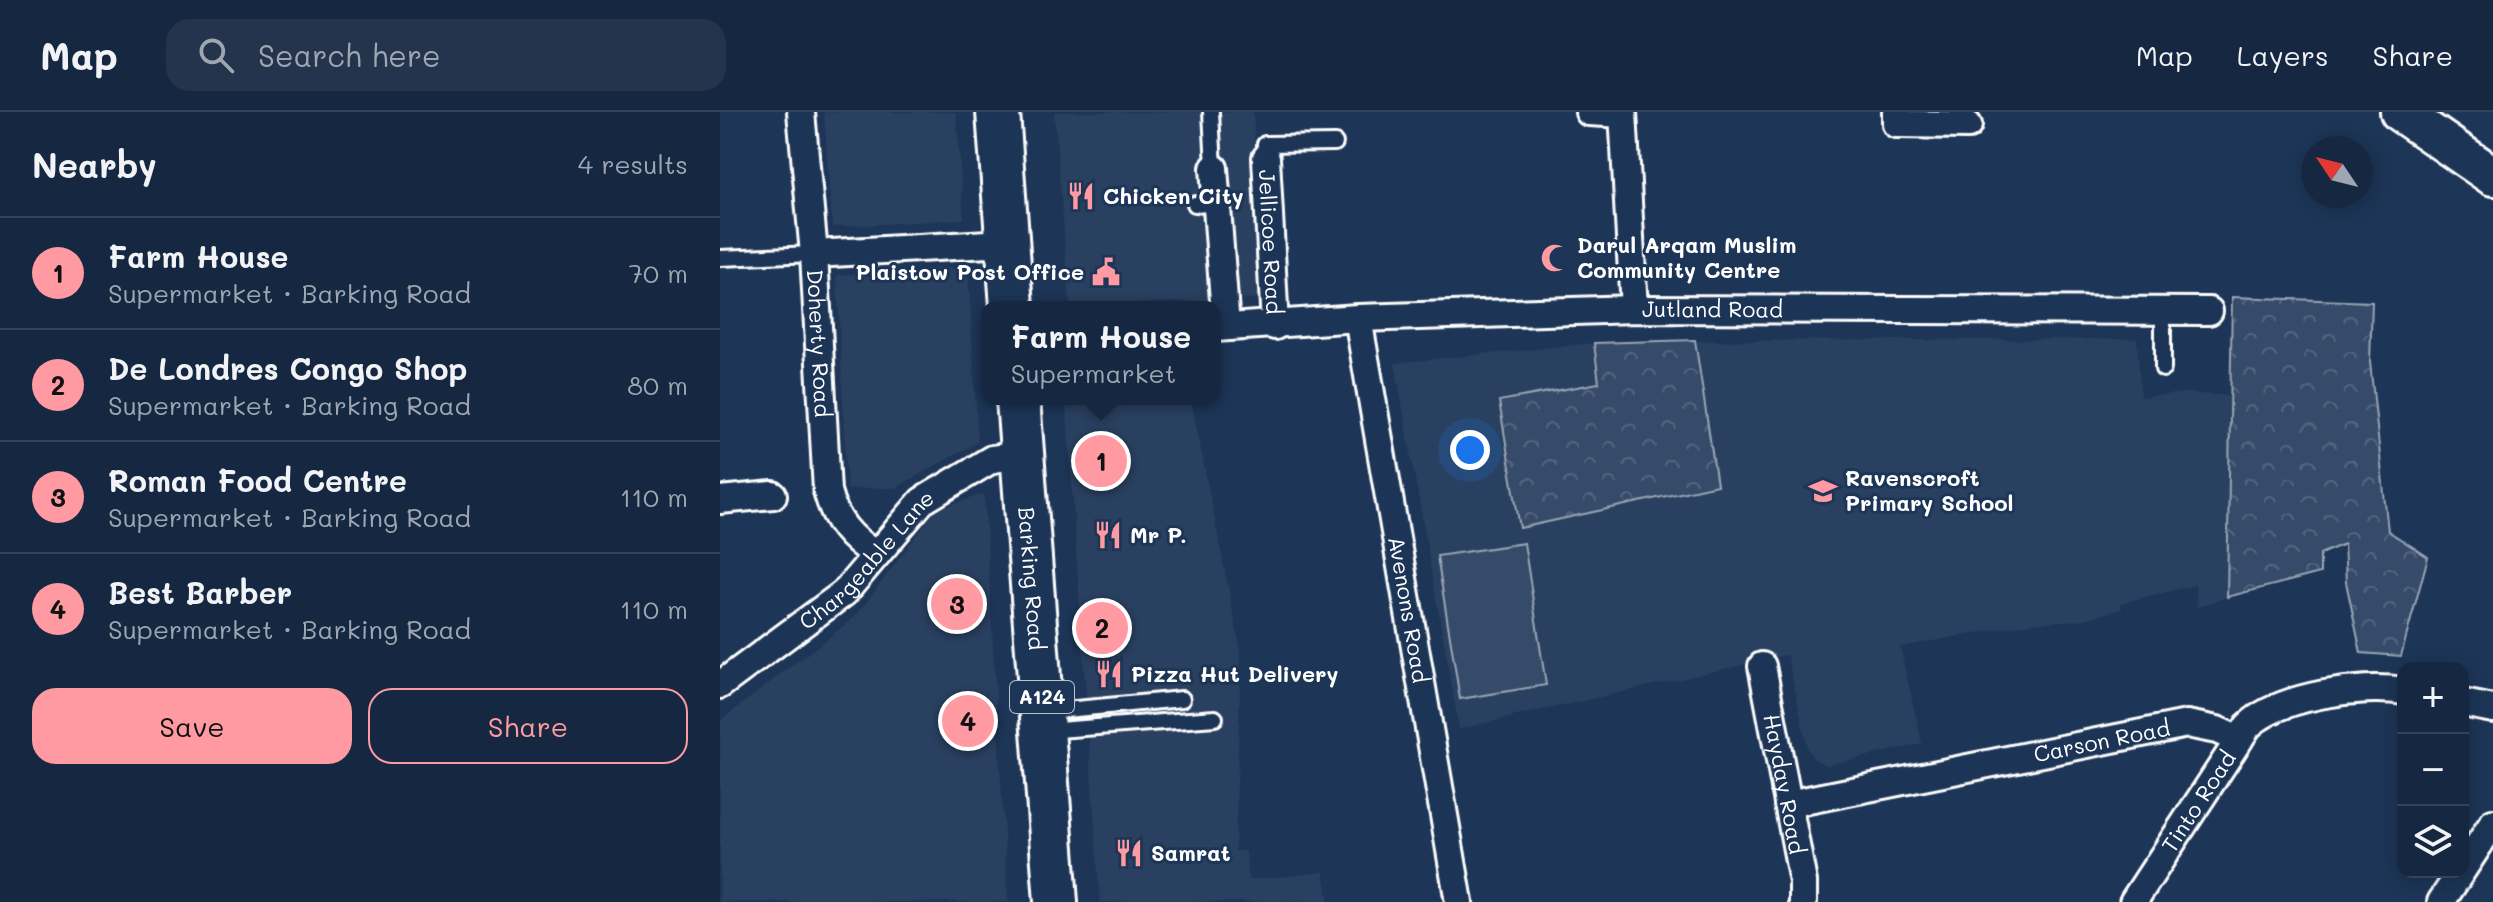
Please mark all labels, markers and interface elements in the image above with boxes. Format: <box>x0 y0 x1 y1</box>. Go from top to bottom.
search box <box>166 19 726 91</box>
text: Map <box>40 30 118 80</box>
icon: search <box>194 33 238 77</box>
text: Search here <box>258 35 441 75</box>
text: Map <box>2136 37 2193 73</box>
text: Layers <box>2237 37 2329 73</box>
text: Share <box>2373 37 2453 73</box>
north arrow <box>2301 136 2373 208</box>
text: Nearby <box>32 142 157 187</box>
text: 4 results <box>578 147 688 181</box>
street label: Jellicoe Road <box>1253 169 1289 315</box>
restaurant icon: Chicken City <box>1066 181 1096 211</box>
place label: Chicken City <box>1103 181 1244 210</box>
place label: Darul Arqam Muslim Community Centre <box>1577 230 1796 284</box>
text: Farm House <box>108 236 288 276</box>
mosque icon: Darul Arqam Muslim Community Centre <box>1540 243 1570 273</box>
text: 1 <box>52 256 64 290</box>
text: 70 m <box>628 256 688 290</box>
place label: Plaistow Post Office <box>855 257 1084 286</box>
public building icon: Plaistow Post Office <box>1091 257 1121 287</box>
street label: Doherty Road <box>801 268 838 418</box>
text: Supermarket · Barking Road <box>108 276 471 310</box>
street label: Jutland Road <box>1642 294 1783 324</box>
popup <box>981 301 1221 405</box>
text: Farm House <box>1011 316 1191 356</box>
text: De Londres Congo Shop <box>108 348 467 388</box>
text: Supermarket <box>1011 356 1176 390</box>
text: 2 <box>51 368 65 402</box>
text: 80 m <box>627 368 688 402</box>
text: Supermarket · Barking Road <box>108 388 471 422</box>
your location <box>1450 430 1490 470</box>
pin: 1 <box>1075 431 1127 491</box>
text: Roman Food Centre <box>108 460 407 500</box>
place label: Ravenscroft Primary School <box>1845 463 2014 517</box>
school or university icon: Ravenscroft Primary School <box>1808 476 1838 506</box>
text: 3 <box>50 480 66 514</box>
text: 110 m <box>620 480 688 514</box>
street label: Chargeable Lane <box>793 482 939 636</box>
text: Supermarket · Barking Road <box>108 500 471 534</box>
street label: Barking Road <box>1012 506 1052 651</box>
restaurant icon: Mr P. <box>1093 520 1123 550</box>
place label: Mr P. <box>1130 520 1187 549</box>
street label: Avenons Road <box>1382 534 1436 685</box>
text: Best Barber <box>108 572 292 612</box>
pin: 3 <box>931 574 983 634</box>
text: 4 <box>50 592 66 626</box>
text: 110 m <box>620 592 688 626</box>
pin: 2 <box>1076 598 1128 658</box>
text: Supermarket · Barking Road <box>108 612 471 646</box>
restaurant icon: Pizza Hut Delivery <box>1094 659 1124 689</box>
place label: Pizza Hut Delivery <box>1131 659 1339 688</box>
map controls <box>2397 662 2469 878</box>
button: + <box>2397 662 2469 734</box>
road number: A124 <box>1010 681 1074 713</box>
button: Save <box>32 688 352 764</box>
button: Share <box>368 688 688 764</box>
pin: 4 <box>942 691 994 751</box>
street label: Hayday Road <box>1757 711 1812 856</box>
street label: Carson Road <box>2031 713 2172 768</box>
button: − <box>2397 734 2469 806</box>
street label: Tinto Road <box>2154 745 2242 858</box>
button: layers <box>2397 806 2469 878</box>
restaurant icon: Samrat <box>1114 838 1144 868</box>
place label: Samrat <box>1151 838 1231 867</box>

